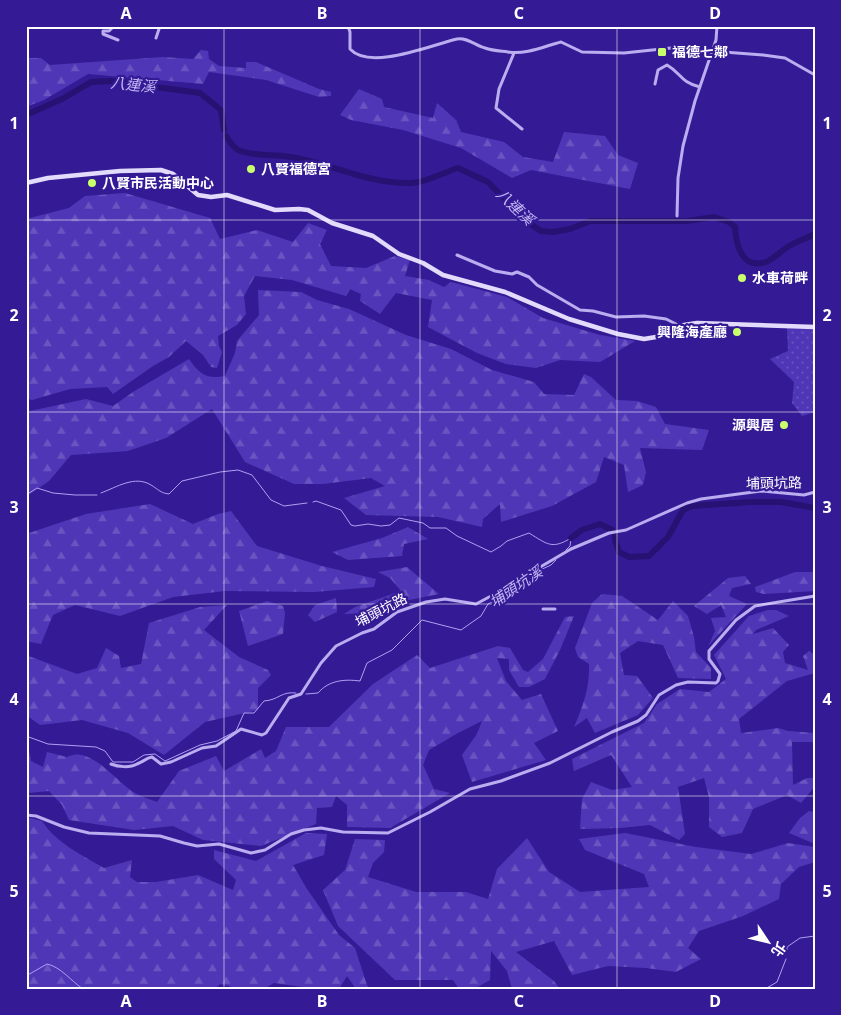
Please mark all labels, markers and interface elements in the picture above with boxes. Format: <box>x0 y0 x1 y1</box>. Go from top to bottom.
text: A <box>120 2 132 24</box>
text: B <box>317 2 327 24</box>
text: C <box>514 2 524 24</box>
text: D <box>709 2 721 24</box>
place label: 福德七鄰 <box>672 42 728 61</box>
marker: 福德七鄰 <box>656 46 668 58</box>
water label: 八連溪 <box>110 72 159 97</box>
text: 1 <box>9 112 19 134</box>
text: 1 <box>822 112 832 134</box>
place label: 八賢福德宮 <box>261 159 331 178</box>
marker: 八賢福德宮 <box>245 163 257 175</box>
place label: 八賢市民活動中心 <box>102 173 214 192</box>
marker: 八賢市民活動中心 <box>86 177 98 189</box>
water label: 八連溪 <box>492 184 540 230</box>
place label: 水車荷畔 <box>752 268 808 287</box>
marker: 水車荷畔 <box>736 272 748 284</box>
text: 2 <box>9 304 19 326</box>
text: 2 <box>822 304 832 326</box>
place label: 興隆海產廳 <box>657 322 727 341</box>
marker: 興隆海產廳 <box>731 326 743 338</box>
place label: 源興居 <box>732 415 774 434</box>
marker: 源興居 <box>778 419 790 431</box>
street label: 埔頭坑路 <box>746 473 802 492</box>
text: 3 <box>9 496 19 518</box>
text: 3 <box>822 496 832 518</box>
water label: 埔頭坑溪 <box>485 560 548 611</box>
street label: 埔頭坑路 <box>352 588 410 631</box>
text: 4 <box>9 688 19 710</box>
text: 4 <box>822 688 832 710</box>
text: 5 <box>9 880 19 902</box>
text: 5 <box>822 880 832 902</box>
north arrow <box>744 918 794 968</box>
text: 北 <box>767 939 791 961</box>
text: A <box>120 990 132 1012</box>
text: B <box>317 990 327 1012</box>
text: C <box>514 990 524 1012</box>
text: D <box>709 990 721 1012</box>

